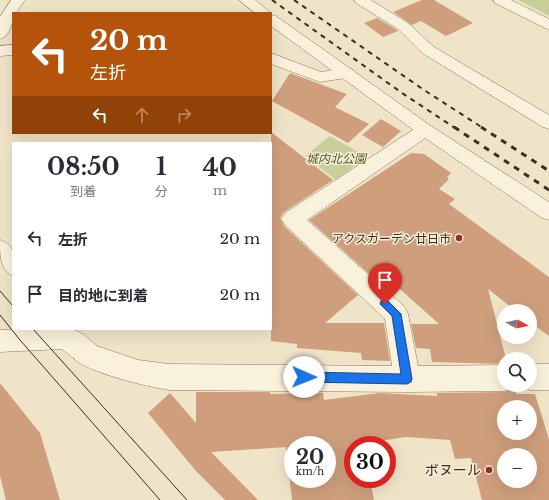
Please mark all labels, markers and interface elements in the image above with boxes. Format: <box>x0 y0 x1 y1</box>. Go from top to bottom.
text: 20 m <box>90 23 168 58</box>
icon: left <box>24 28 76 80</box>
text: 左折 <box>90 62 126 84</box>
icon: left <box>89 104 111 126</box>
icon: ahead <box>131 104 153 126</box>
icon: right <box>173 104 195 126</box>
park label: 城内北公園 <box>306 151 368 166</box>
text: 08:50 <box>47 152 120 181</box>
text: 1 <box>156 152 166 181</box>
text: 40 <box>203 153 237 182</box>
text: m <box>213 182 227 199</box>
text: 到着 <box>70 183 96 200</box>
text: 分 <box>155 183 168 200</box>
icon: left <box>24 227 46 249</box>
text: 20 m <box>220 229 260 248</box>
text: 左折 <box>58 230 88 249</box>
place label: アクスガーデン廿日市 <box>332 231 451 246</box>
marker: アクスガーデン廿日市 <box>454 233 464 243</box>
pin <box>368 263 402 304</box>
icon: arrive <box>374 269 396 291</box>
icon: arrive <box>24 283 46 305</box>
text: 20 m <box>220 285 260 304</box>
text: 目的地に到着 <box>58 286 148 305</box>
north arrow <box>497 304 537 344</box>
map controls <box>497 304 537 488</box>
button: search <box>497 352 537 392</box>
position arrow <box>283 356 325 398</box>
button: + <box>497 400 537 440</box>
speed limit sign: 30 <box>344 436 396 488</box>
text: 20 <box>296 445 324 469</box>
button: − <box>497 448 537 488</box>
place label: ボヌール <box>425 461 481 479</box>
text: km/h <box>296 465 324 478</box>
marker: ボヌール <box>484 465 494 475</box>

